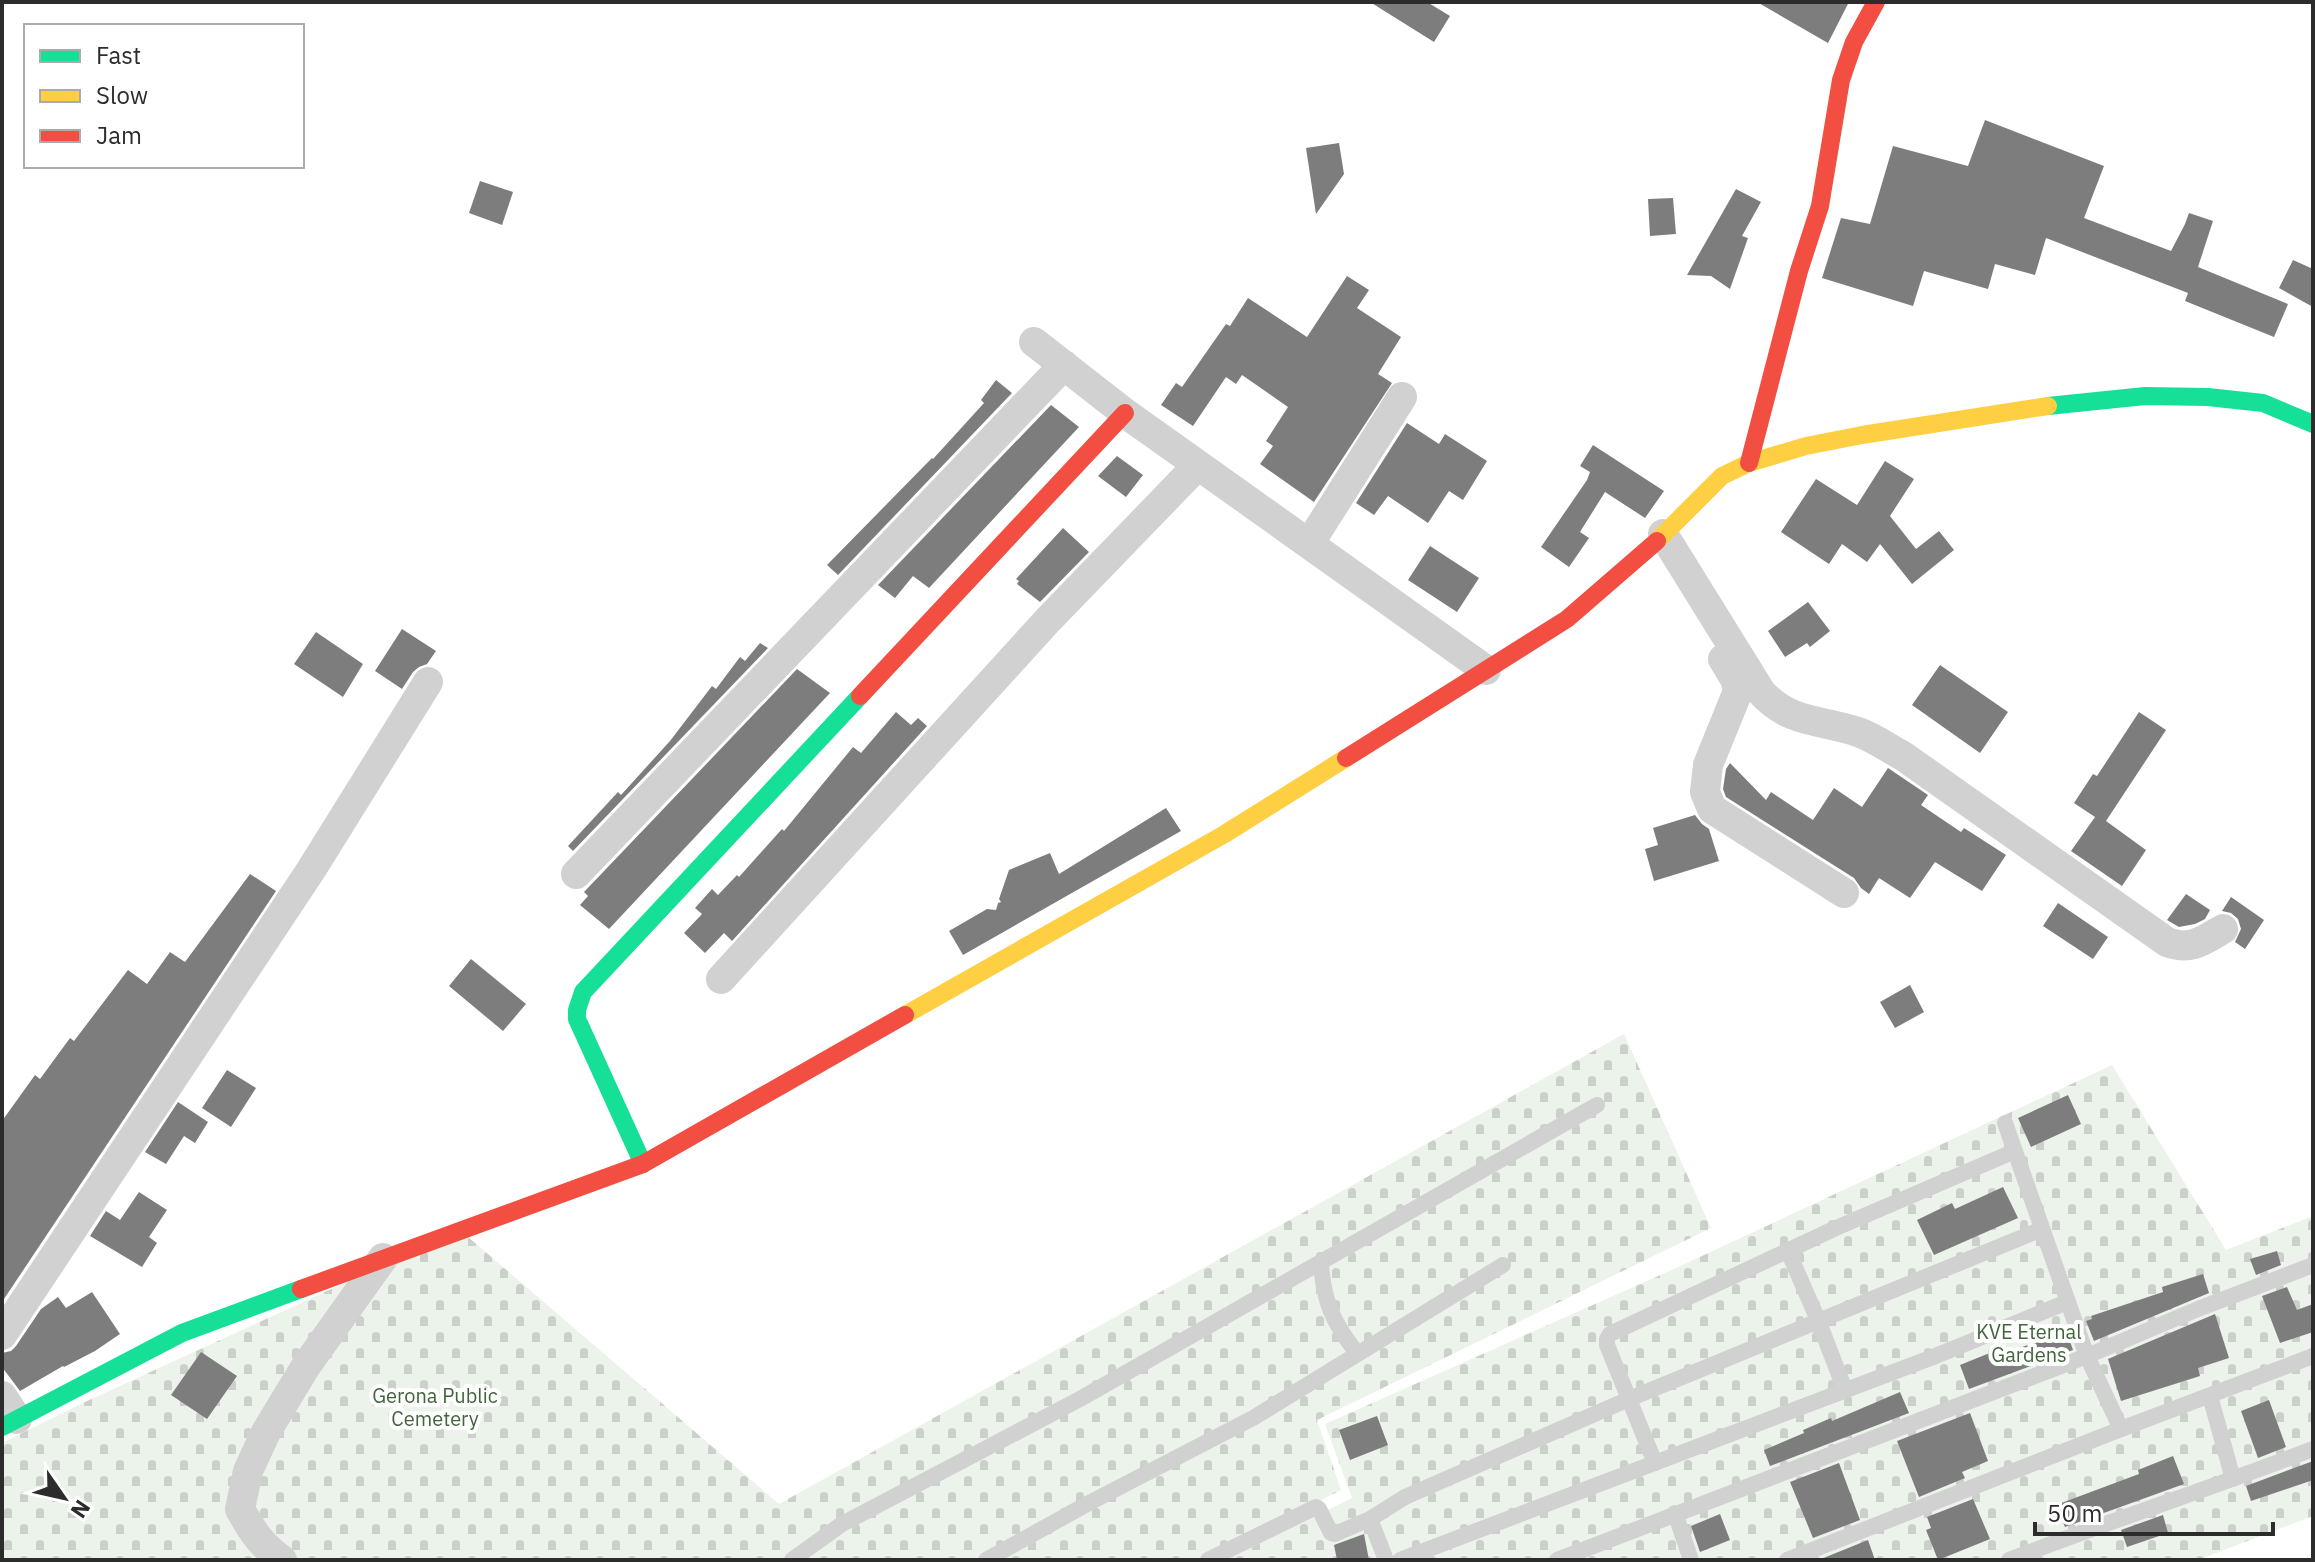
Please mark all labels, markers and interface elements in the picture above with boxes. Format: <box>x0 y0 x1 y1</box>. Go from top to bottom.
legend <box>24 24 304 168</box>
text: Fast <box>96 39 141 71</box>
text: Slow <box>96 79 148 111</box>
text: Jam <box>96 119 142 151</box>
park label: KVE Eternal Gardens <box>1976 1318 2082 1368</box>
park label: Gerona Public Cemetery <box>372 1382 498 1432</box>
north arrow <box>24 1458 104 1538</box>
scale bar <box>2035 1486 2273 1536</box>
text: N <box>65 1495 97 1524</box>
text: 50 m <box>2047 1497 2102 1529</box>

